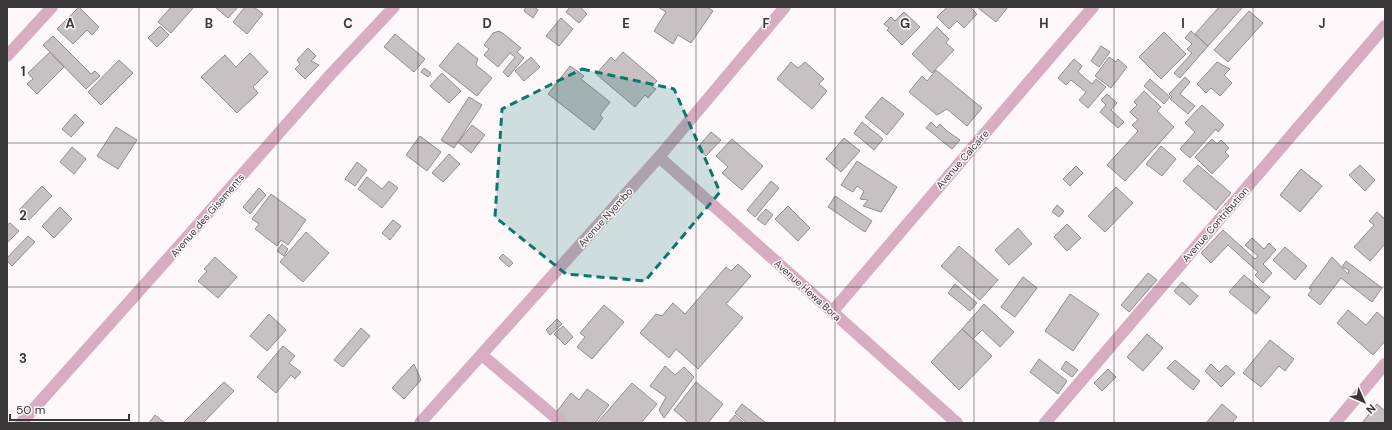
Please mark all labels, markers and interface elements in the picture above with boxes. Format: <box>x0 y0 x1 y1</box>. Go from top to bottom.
text: A <box>65 15 75 32</box>
text: B <box>205 15 213 32</box>
text: C <box>343 15 353 32</box>
text: D <box>482 15 492 32</box>
text: E <box>622 15 630 32</box>
text: F <box>762 15 770 32</box>
text: G <box>900 15 910 32</box>
text: H <box>1039 15 1049 32</box>
text: I <box>1181 15 1185 32</box>
text: J <box>1318 15 1326 32</box>
text: 1 <box>21 63 25 80</box>
street label: Avenue Calcaire <box>933 127 992 192</box>
street label: Avenue des Gisements <box>168 171 247 260</box>
street label: Avenue Contribution <box>1179 184 1252 265</box>
street label: Avenue Nyembo <box>575 185 635 250</box>
text: 2 <box>19 207 27 224</box>
street label: Avenue Hewa Bora <box>772 257 844 324</box>
text: 3 <box>19 350 27 367</box>
north arrow <box>1344 382 1384 422</box>
scale bar <box>10 396 129 422</box>
text: N <box>1363 401 1379 417</box>
text: 50 m <box>16 402 45 418</box>

